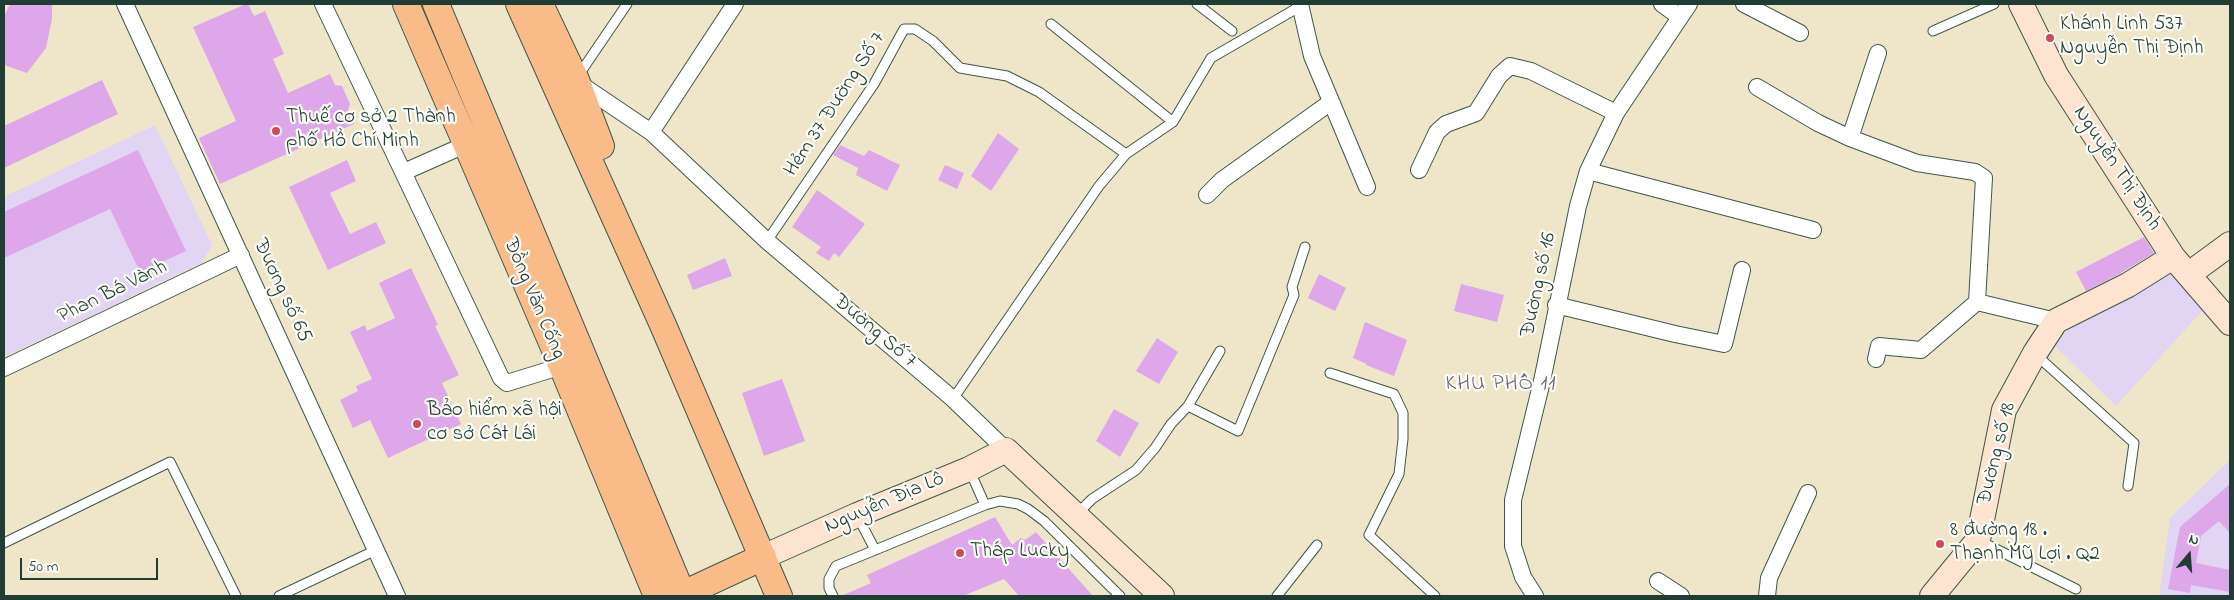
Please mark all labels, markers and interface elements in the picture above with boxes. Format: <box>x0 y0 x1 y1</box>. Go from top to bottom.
place label: Khánh Linh 537 Nguyễn Thị Định <box>2060 13 2203 63</box>
street label: Hẻm 37 Đường Số 7 <box>780 28 892 182</box>
marker: Khánh Linh 537 Nguyễn Thị Định <box>2044 32 2056 44</box>
street label: Nguyễn Thị Định <box>2066 102 2166 236</box>
place label: Thuế cơ sở 2 Thành phố Hồ Chí Minh <box>286 106 456 156</box>
marker: Thuế cơ sở 2 Thành phố Hồ Chí Minh <box>270 125 282 137</box>
street label: Đường số 16 <box>1517 230 1563 340</box>
street label: Đồng Văn Cống <box>496 234 570 364</box>
street label: Đương số 65 <box>246 235 316 347</box>
street label: Phan Bá Vành <box>54 256 172 330</box>
street label: Đường Số 7 <box>827 290 921 374</box>
district label: KHU PHỐ 11 <box>1444 372 1558 398</box>
place label: Bảo hiểm xã hội cơ sở Cát Lái <box>427 399 562 449</box>
street label: Đường số 18 <box>1973 400 2023 508</box>
marker: Bảo hiểm xã hội cơ sở Cát Lái <box>411 418 423 430</box>
street label: Nguyễn Địa Lô <box>821 468 949 540</box>
place label: 8 đường 18 . Thạnh Mỹ Lợi . Q2 <box>1950 519 2100 569</box>
text: N <box>2186 529 2202 552</box>
north arrow <box>2164 530 2214 580</box>
marker: 8 đường 18 . Thạnh Mỹ Lợi . Q2 <box>1934 538 1946 550</box>
place label: Tháp Lucky <box>970 540 1069 566</box>
marker: Tháp Lucky <box>954 547 966 559</box>
scale bar <box>22 548 160 580</box>
text: 50 m <box>28 556 58 578</box>

